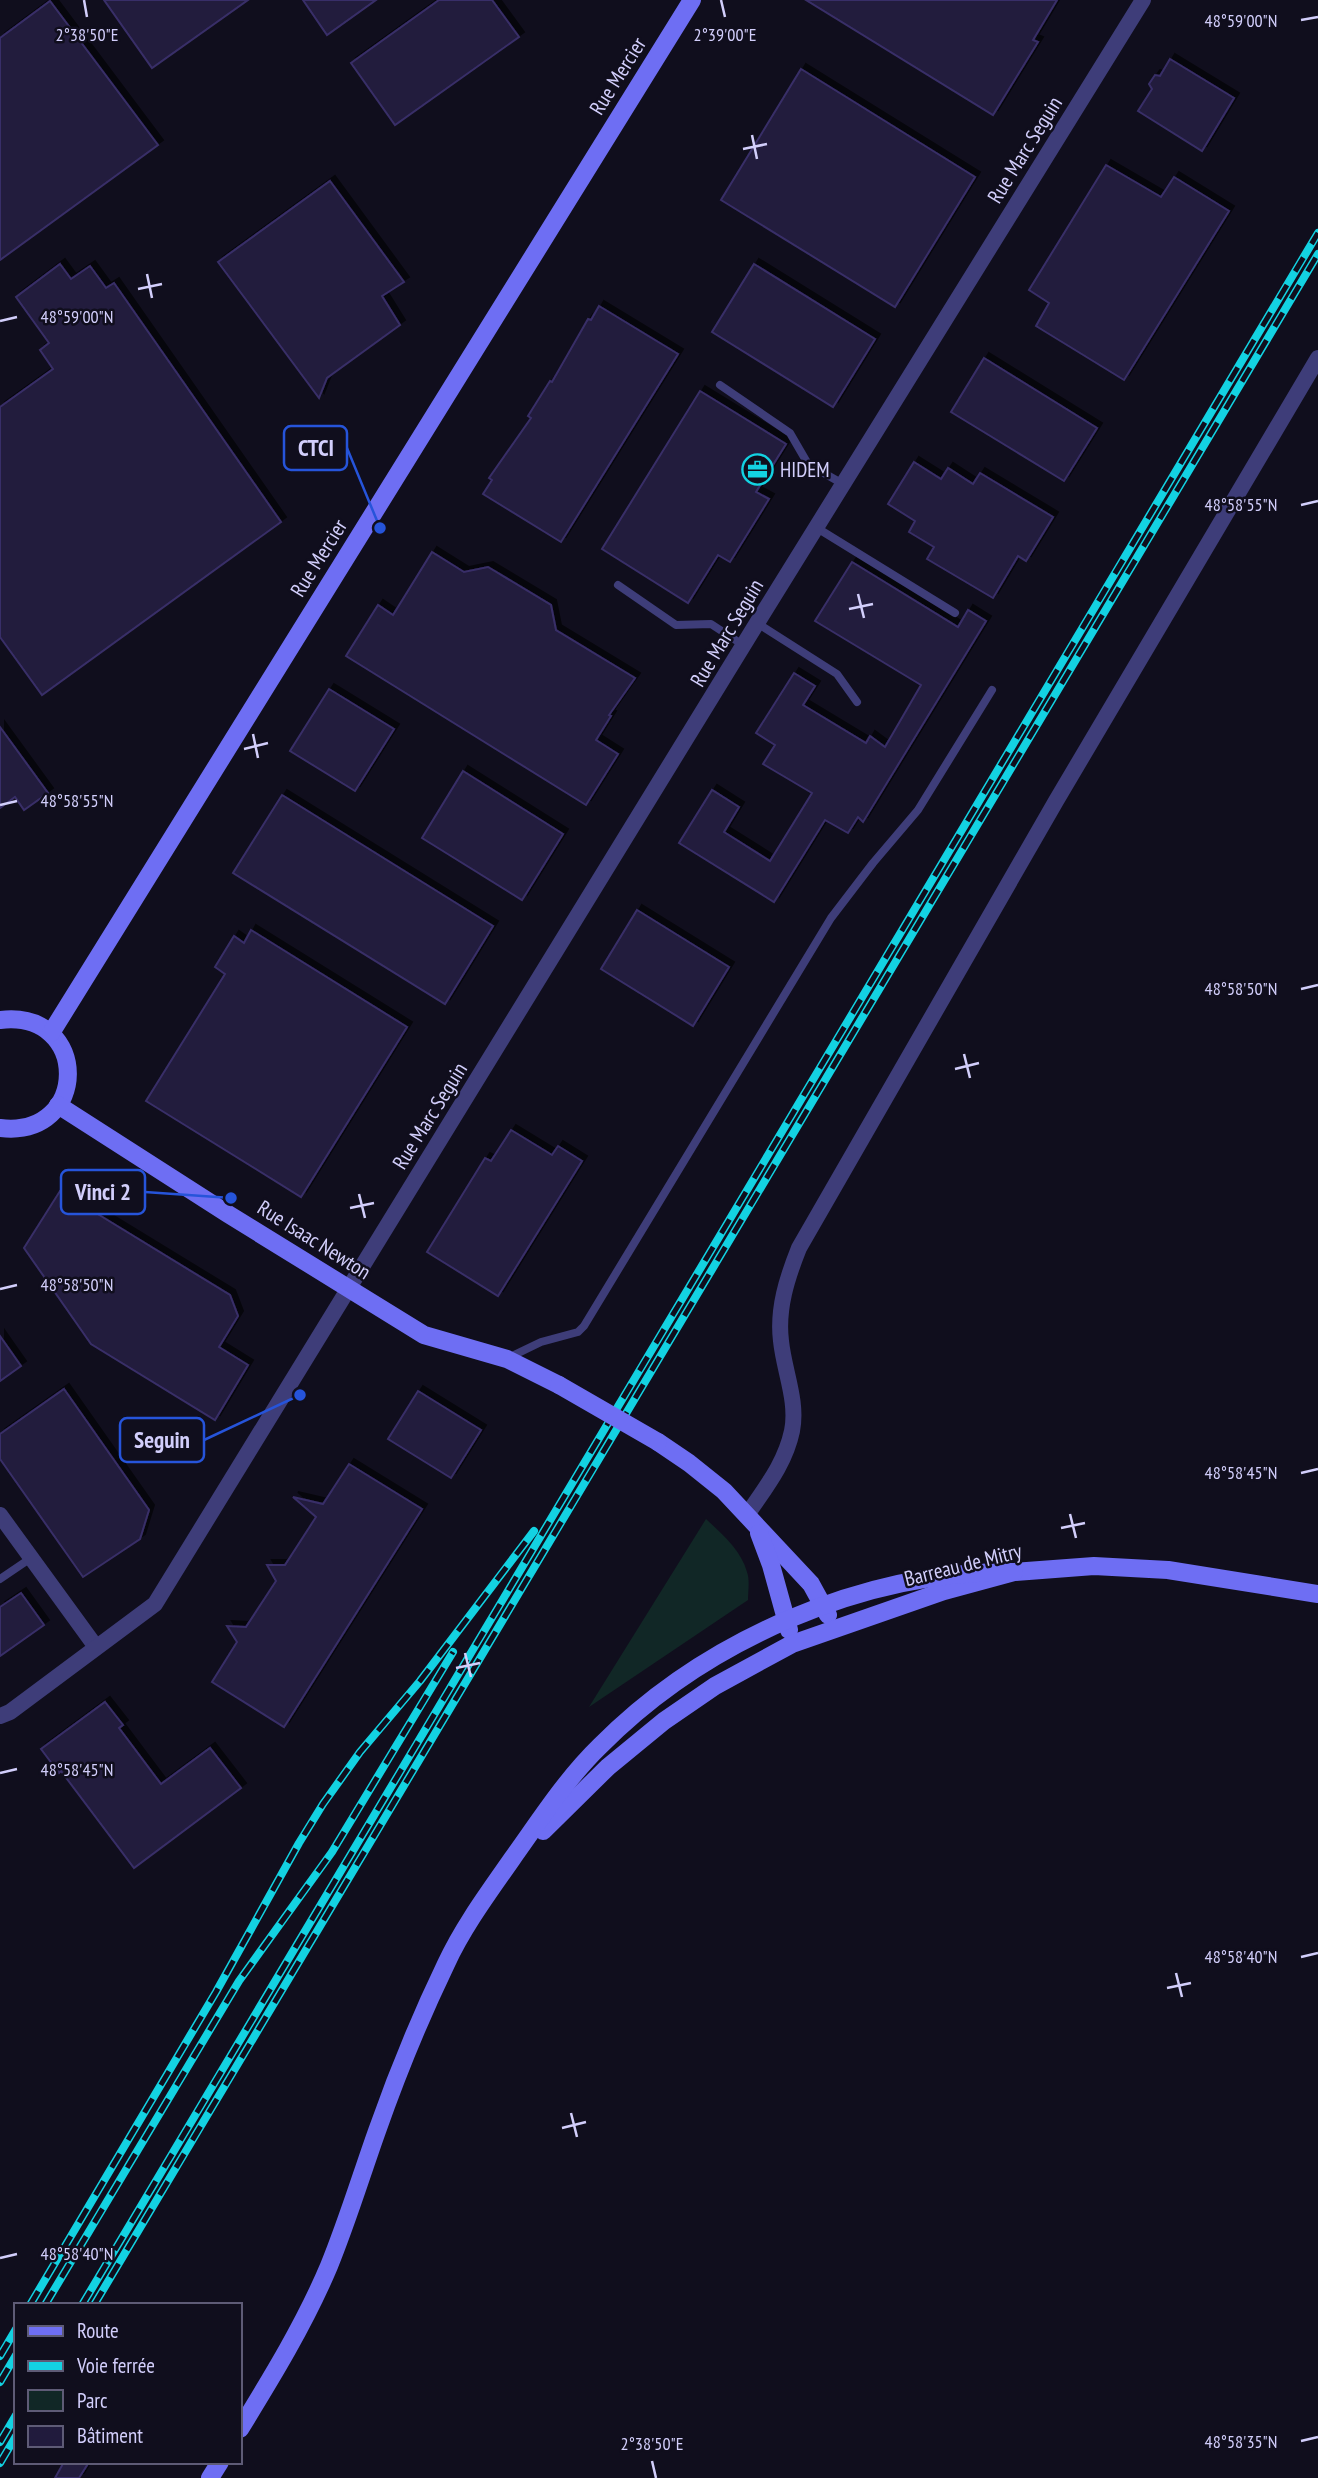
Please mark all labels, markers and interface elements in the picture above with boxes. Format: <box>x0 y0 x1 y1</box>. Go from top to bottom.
text: 48°59'00"N <box>1205 9 1277 32</box>
text: 2°38'50"E <box>56 23 118 46</box>
text: 2°39'00"E <box>694 23 756 46</box>
street label: Rue Mercier <box>583 32 652 120</box>
street label: Rue Marc Seguin <box>981 91 1068 208</box>
text: 48°59'00"N <box>41 305 113 328</box>
callout: CTCI <box>284 426 347 470</box>
text: CTCI <box>298 433 334 462</box>
office icon: HIDEM <box>740 453 774 487</box>
place label: HIDEM <box>780 456 830 483</box>
text: 48°58'55"N <box>1205 493 1277 516</box>
street label: Rue Mercier <box>284 514 353 602</box>
street label: Rue Marc Seguin <box>684 574 769 691</box>
text: 48°58'55"N <box>41 789 113 812</box>
text: 48°58'50"N <box>1205 977 1277 1000</box>
street label: Rue Marc Seguin <box>386 1057 473 1174</box>
callout: Vinci 2 <box>61 1170 145 1214</box>
text: Vinci 2 <box>74 1177 131 1206</box>
street label: Rue Isaac Newton <box>253 1194 376 1285</box>
text: 48°58'50"N <box>41 1273 113 1296</box>
callout: Seguin <box>120 1418 204 1462</box>
text: Seguin <box>134 1425 190 1454</box>
text: 48°58'45"N <box>1205 1461 1277 1484</box>
street label: Barreau de Mitry <box>901 1537 1024 1592</box>
text: 48°58'45"N <box>41 1758 113 1781</box>
text: 48°58'40"N <box>1205 1945 1277 1968</box>
text: 48°58'40"N <box>41 2242 113 2265</box>
legend <box>14 2303 242 2464</box>
text: Route <box>77 2317 119 2344</box>
text: Voie ferrée <box>76 2352 155 2379</box>
text: Parc <box>77 2387 108 2414</box>
text: Bâtiment <box>77 2422 143 2449</box>
text: 48°58'35"N <box>1205 2430 1277 2453</box>
text: 2°38'50"E <box>621 2432 683 2455</box>

